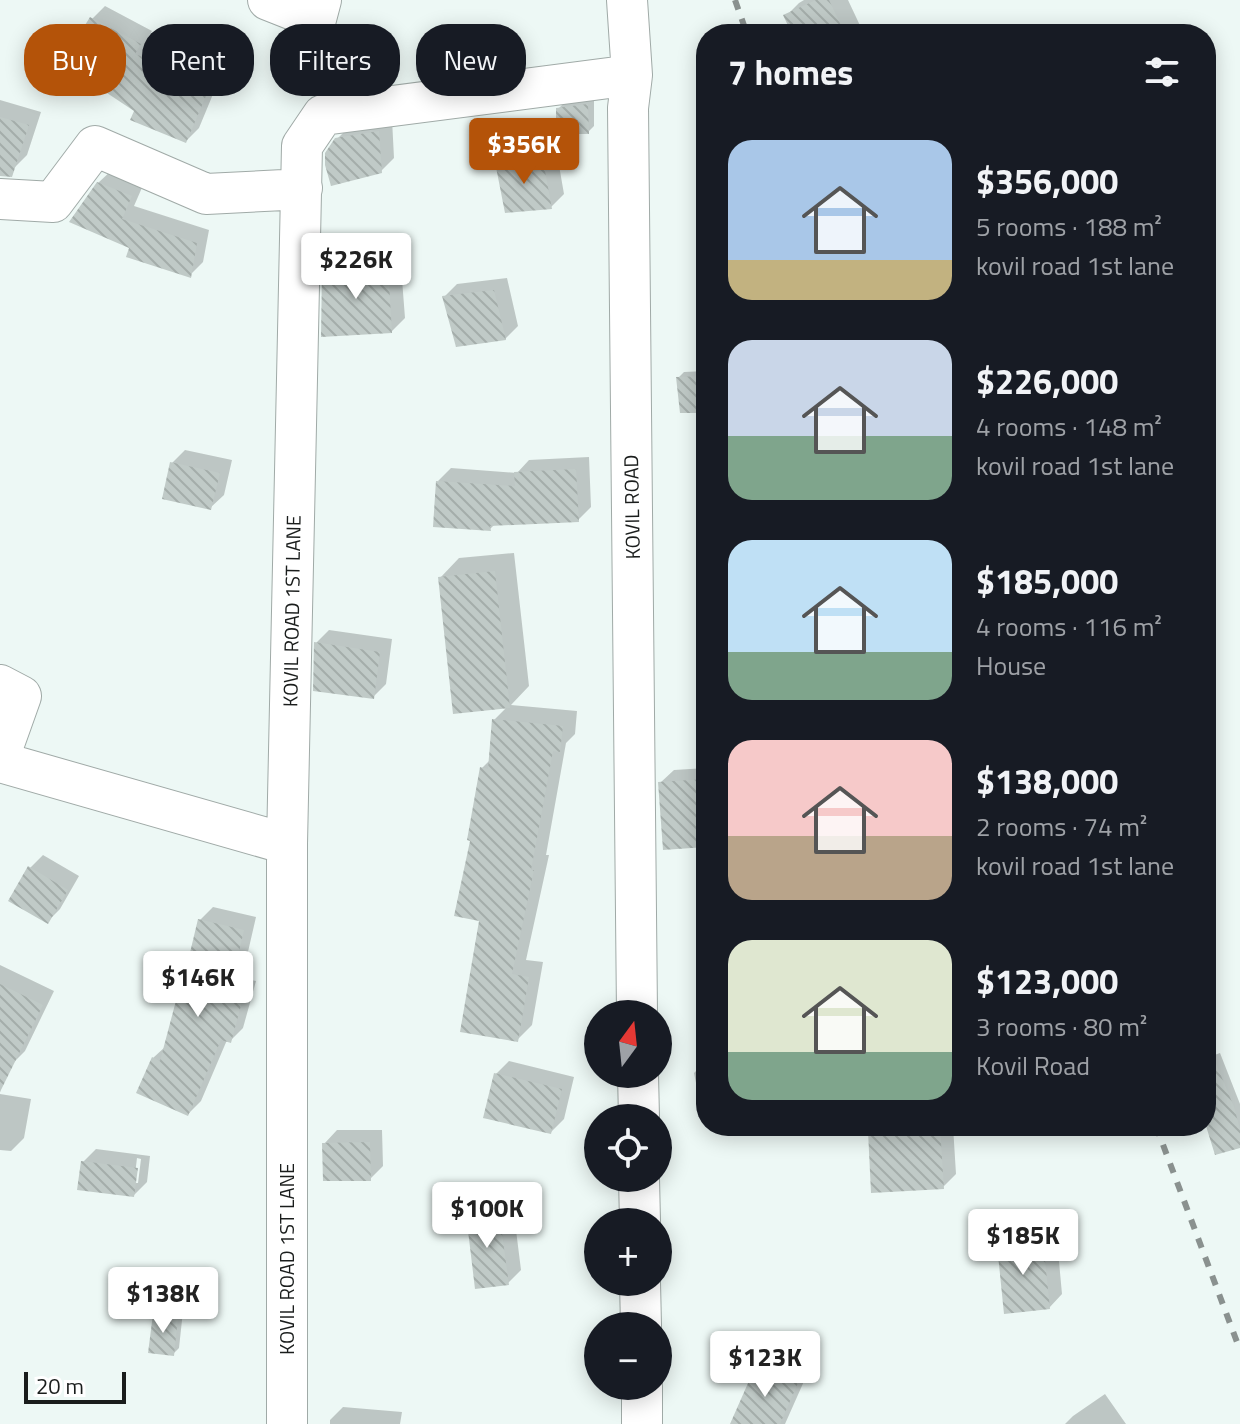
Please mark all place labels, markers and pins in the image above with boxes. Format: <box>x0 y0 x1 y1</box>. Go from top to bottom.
pin: $356K <box>468 118 580 186</box>
pin: $226K <box>300 233 412 301</box>
pin: $146K <box>142 951 254 1019</box>
pin: $100K <box>431 1182 543 1250</box>
pin: $185K <box>967 1209 1079 1277</box>
pin: $138K <box>107 1267 219 1335</box>
pin: $123K <box>709 1331 821 1399</box>

